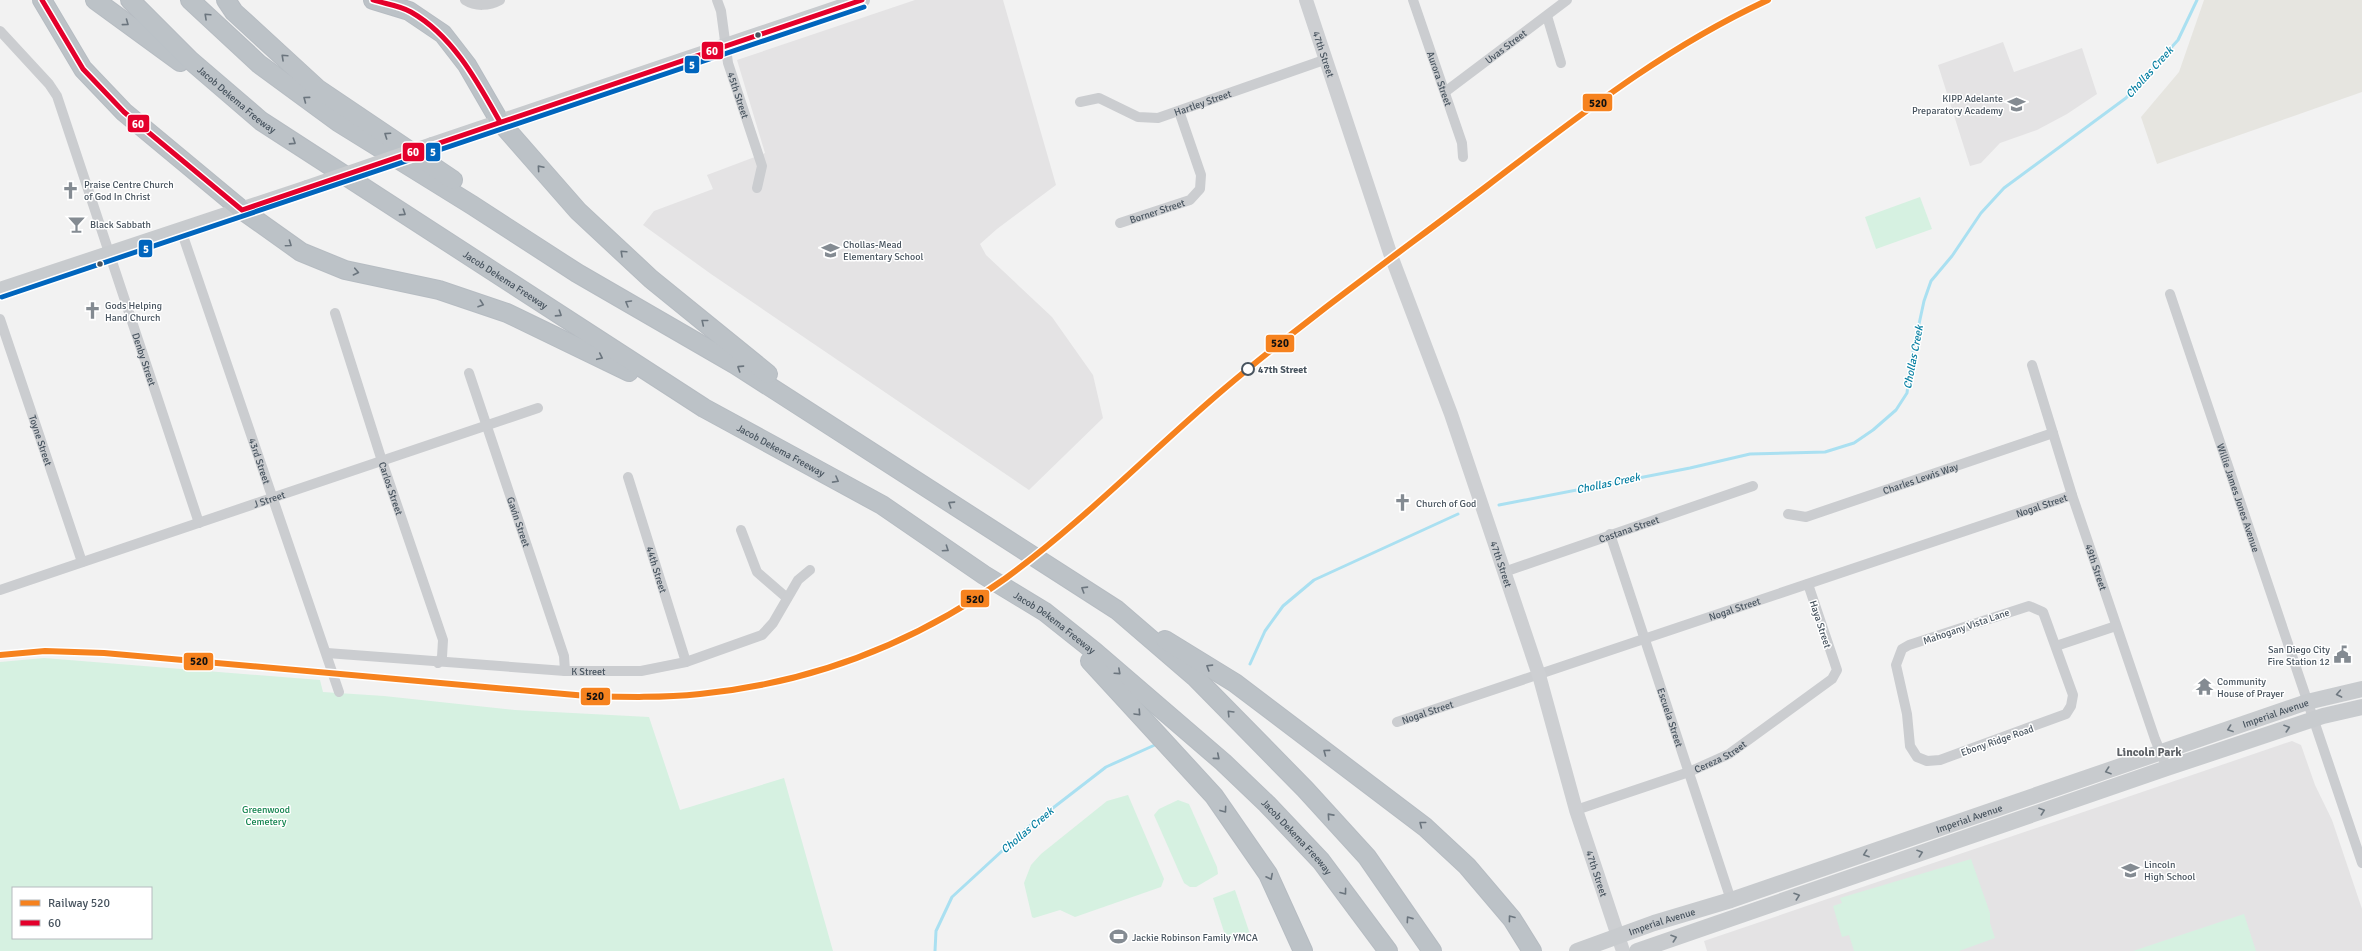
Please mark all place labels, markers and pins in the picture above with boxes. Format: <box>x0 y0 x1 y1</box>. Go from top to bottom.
unlabelled marker <box>753 30 763 40</box>
place label: KIPP Adelante Preparatory Academy <box>1912 93 2003 117</box>
school or university icon: KIPP Adelante Preparatory Academy <box>2006 94 2026 114</box>
place label: Praise Centre Church of God In Christ <box>84 179 174 203</box>
church icon: Praise Centre Church of God In Christ <box>61 180 81 200</box>
bar icon: Black Sabbath <box>67 214 87 234</box>
place label: Black Sabbath <box>90 219 151 231</box>
place label: Chollas-Mead Elementary School <box>843 239 923 263</box>
school or university icon: Chollas-Mead Elementary School <box>820 240 840 260</box>
unlabelled marker <box>95 259 105 269</box>
place label: Gods Helping Hand Church <box>105 300 162 324</box>
church icon: Gods Helping Hand Church <box>82 301 102 321</box>
marker: 47th Street <box>1241 362 1255 376</box>
place label: 47th Street <box>1258 364 1307 376</box>
church icon: Church of God <box>1393 493 1413 513</box>
place label: Church of God <box>1416 498 1476 510</box>
place label: San Diego City Fire Station 12 <box>2267 644 2330 668</box>
public building icon: San Diego City Fire Station 12 <box>2333 645 2353 665</box>
place label: Community House of Prayer <box>2217 676 2284 700</box>
temple icon: Community House of Prayer <box>2194 677 2214 697</box>
place label: Lincoln High School <box>2144 859 2195 883</box>
school or university icon: Lincoln High School <box>2121 860 2141 880</box>
sports icon: Jackie Robinson Family YMCA <box>1109 927 1129 947</box>
place label: Jackie Robinson Family YMCA <box>1132 932 1258 944</box>

